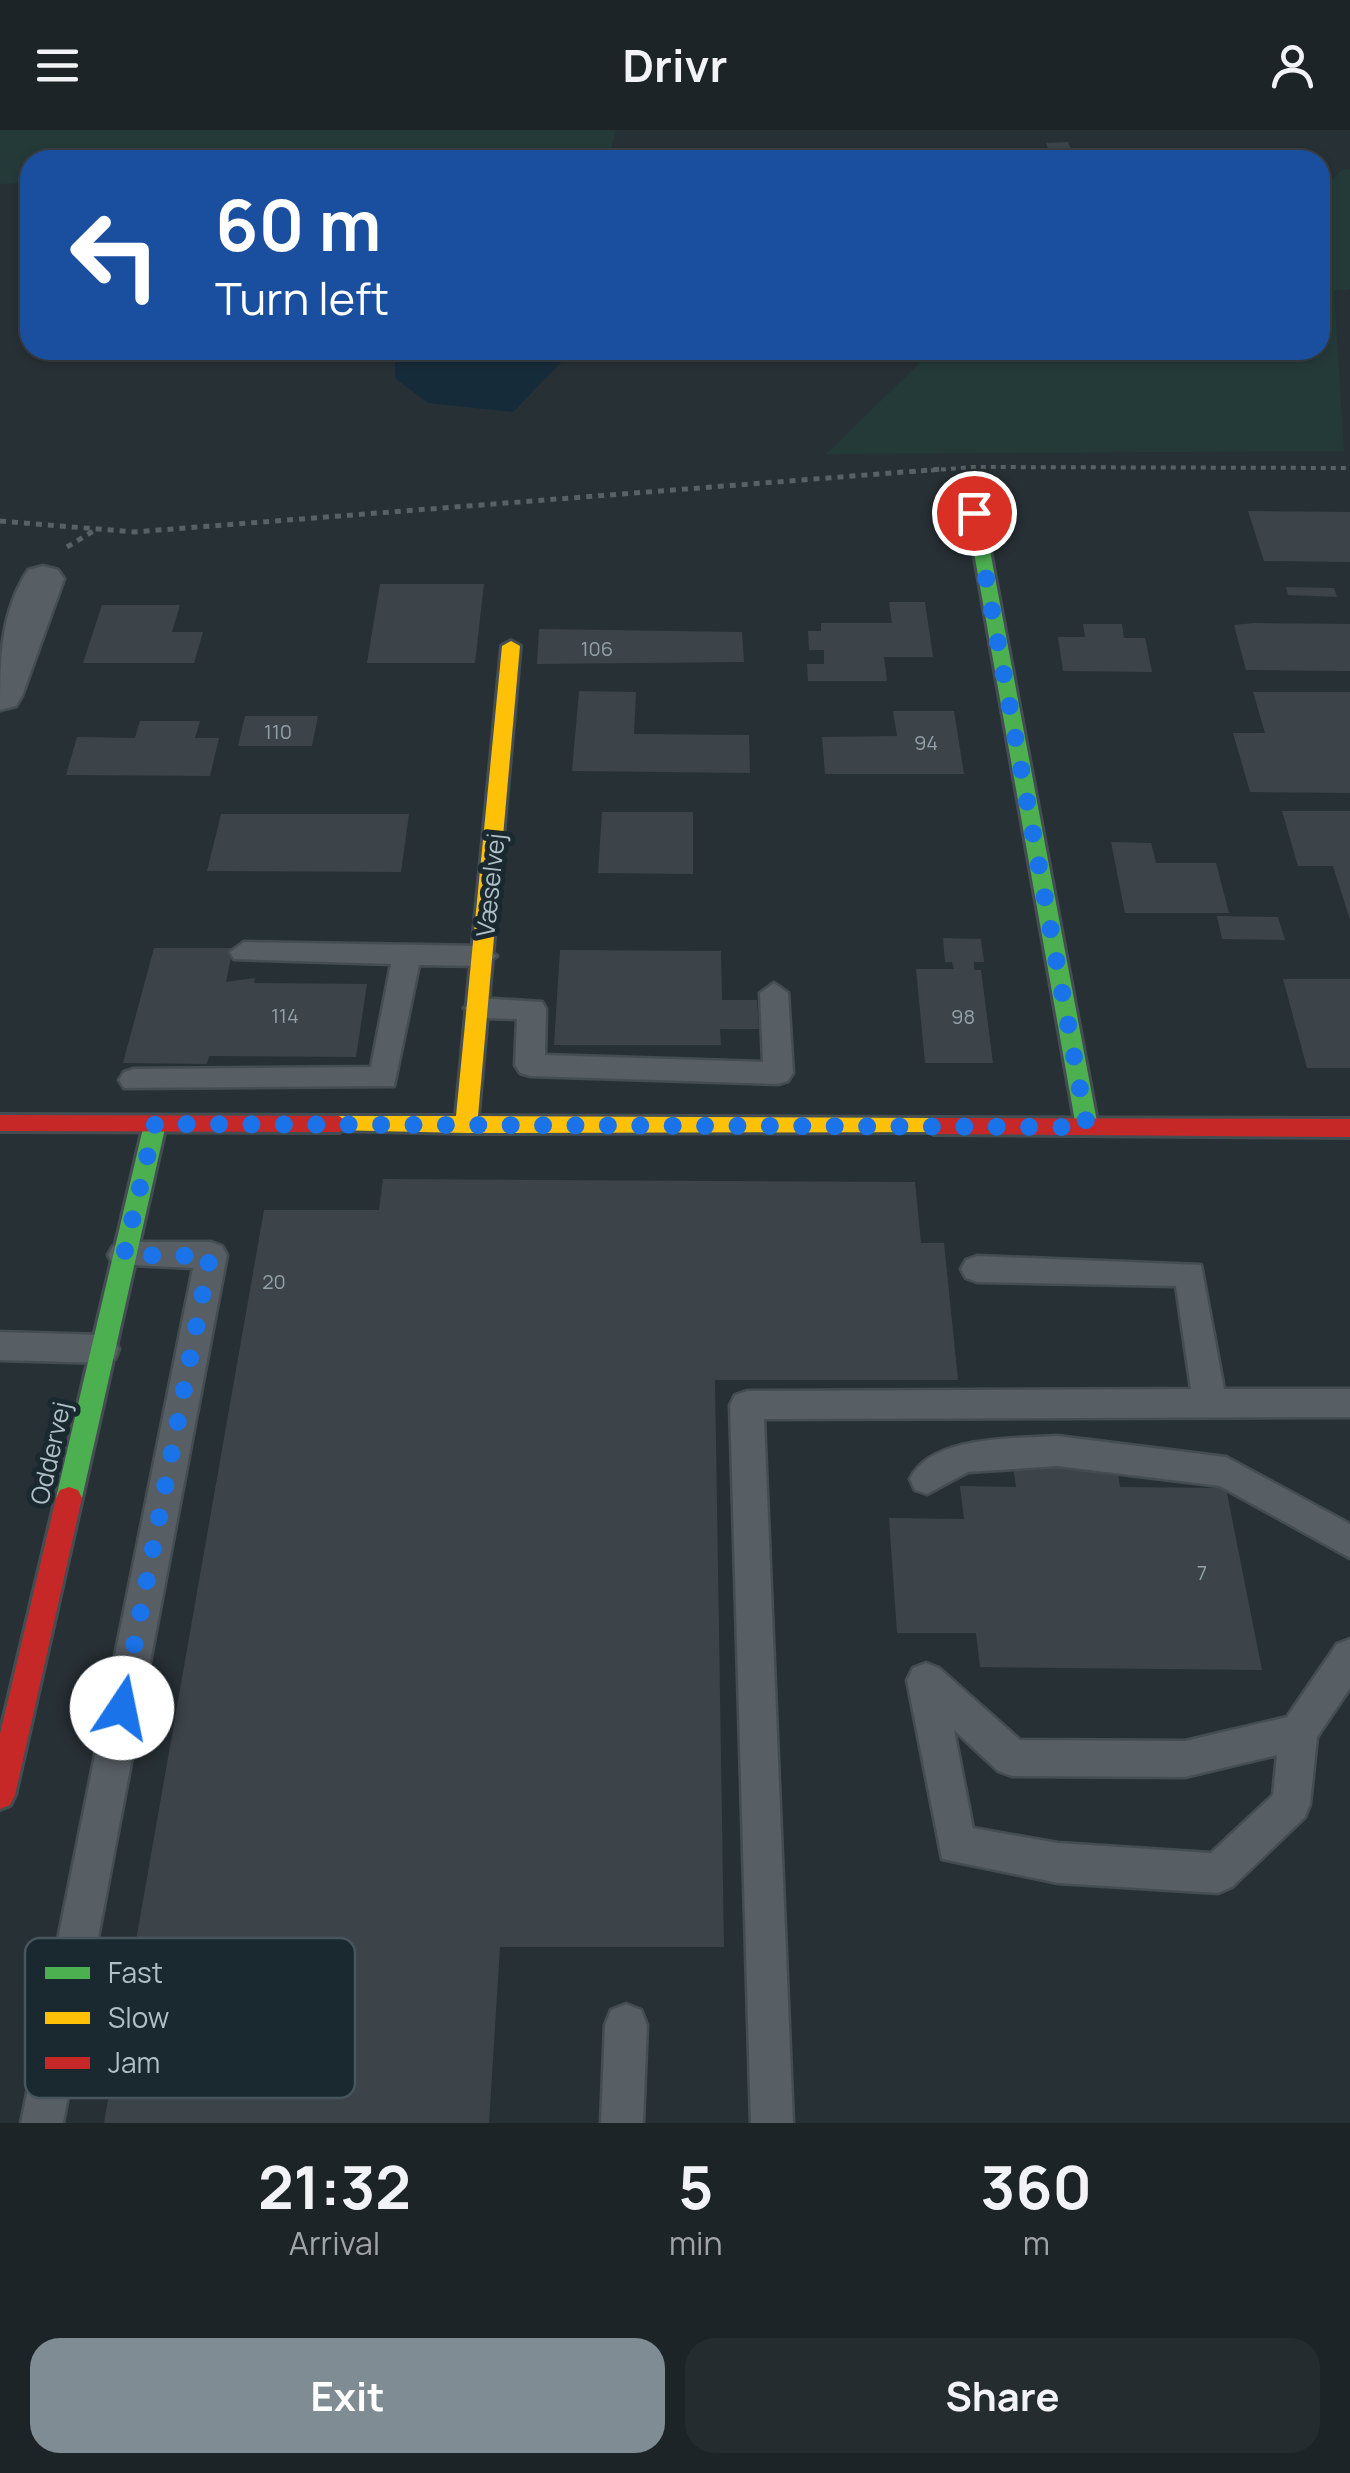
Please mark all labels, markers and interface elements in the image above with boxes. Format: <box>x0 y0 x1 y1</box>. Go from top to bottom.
text: Drivr <box>623 34 727 96</box>
icon: menu <box>30 38 85 93</box>
icon: person <box>1265 38 1320 93</box>
text: 60 m <box>215 176 382 272</box>
icon: left <box>50 190 180 320</box>
text: Turn left <box>215 267 389 329</box>
pin <box>932 471 1017 556</box>
icon: arrive <box>947 486 1002 541</box>
house number: 106 <box>581 635 613 662</box>
house number: 110 <box>264 718 292 745</box>
house number: 94 <box>914 729 938 756</box>
street label: Væselvej <box>467 831 513 939</box>
house number: 114 <box>271 1002 299 1029</box>
house number: 98 <box>951 1003 975 1030</box>
house number: 20 <box>262 1268 286 1295</box>
street label: Oddervej <box>21 1398 79 1508</box>
house number: 7 <box>1197 1559 1207 1586</box>
position arrow <box>70 1656 174 1760</box>
legend <box>25 1938 355 2098</box>
text: Fast <box>108 1953 163 1991</box>
text: Slow <box>108 1998 169 2036</box>
text: Jam <box>108 2043 160 2081</box>
text: 21:32 <box>258 2145 411 2227</box>
text: 5 <box>678 2145 713 2227</box>
text: 360 <box>980 2145 1092 2227</box>
text: Arrival <box>289 2221 380 2265</box>
text: min <box>669 2221 723 2265</box>
text: m <box>1023 2221 1050 2265</box>
button: Exit <box>30 2338 665 2453</box>
button: Share <box>685 2338 1320 2453</box>

